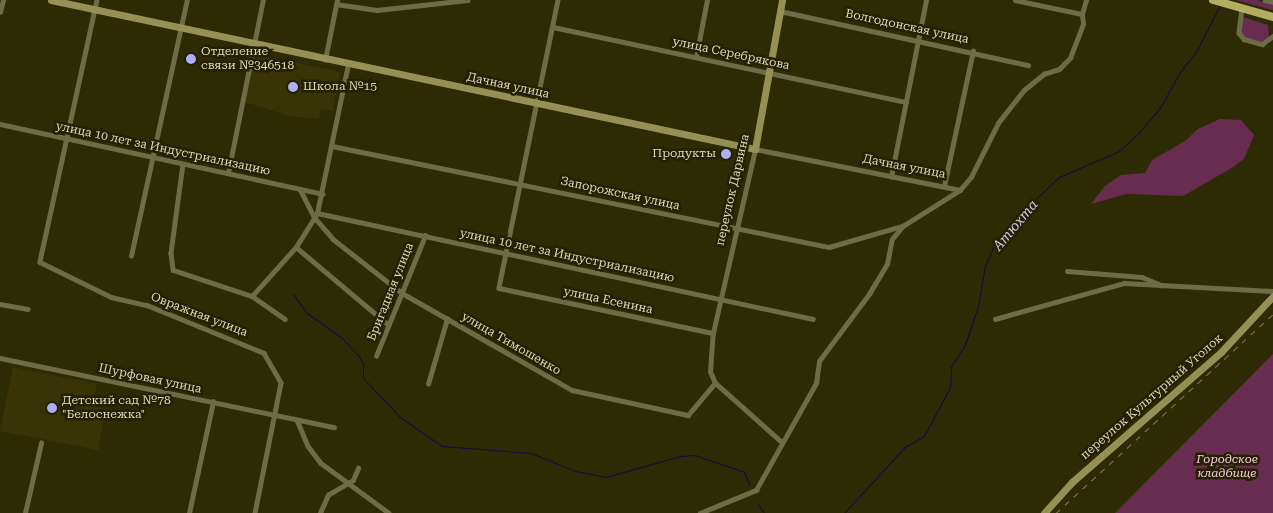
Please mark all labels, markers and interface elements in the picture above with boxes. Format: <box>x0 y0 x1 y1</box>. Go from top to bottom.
street label: Волгодонская улица <box>844 7 970 47</box>
street label: улица Серебрякова <box>671 35 791 73</box>
place label: Отделение связи №346518 <box>201 45 294 73</box>
marker: Отделение связи №346518 <box>185 53 197 65</box>
street label: Дачная улица <box>465 70 551 102</box>
place label: Школа №15 <box>303 80 377 94</box>
marker: Школа №15 <box>287 81 299 93</box>
street label: улица 10 лет за Индустриализацию <box>54 119 272 179</box>
street label: переулок Дарвина <box>713 133 753 247</box>
place label: Продукты <box>652 147 716 161</box>
marker: Продукты <box>720 148 732 160</box>
street label: Дачная улица <box>861 152 947 182</box>
street label: Запорожская улица <box>559 174 681 214</box>
water label: Атюхта <box>989 196 1041 254</box>
street label: улица 10 лет за Индустриализацию <box>458 226 676 286</box>
street label: Бригадная улица <box>365 241 417 343</box>
street label: улица Есенина <box>562 285 654 317</box>
street label: Овражная улица <box>149 290 249 340</box>
street label: улица Тимошенко <box>459 310 563 378</box>
street label: переулок Культурный Уголок <box>1078 331 1226 463</box>
street label: Шурфовая улица <box>97 361 203 397</box>
place label: Детский сад №78 "Белоснежка" <box>62 394 171 422</box>
marker: Детский сад №78 "Белоснежка" <box>46 402 58 414</box>
park label: Городское кладбище <box>1196 453 1258 481</box>

